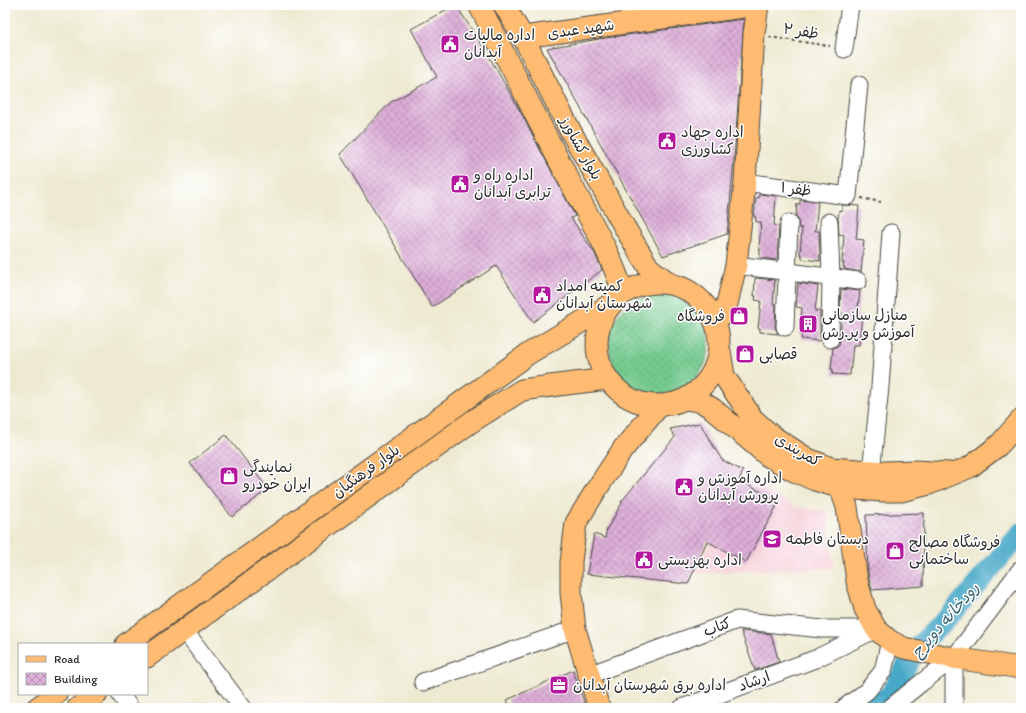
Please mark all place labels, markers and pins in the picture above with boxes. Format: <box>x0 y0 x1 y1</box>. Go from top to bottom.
place label: اداره مالیات آبدانان <box>464 26 535 61</box>
public building icon: اداره مالیات آبدانان <box>439 33 461 55</box>
place label: اداره جهاد کشاورزی <box>681 123 744 158</box>
public building icon: اداره جهاد کشاورزی <box>656 130 678 152</box>
place label: اداره راه و ترابری آبدانان <box>473 166 551 201</box>
public building icon: اداره راه و ترابری آبدانان <box>449 173 471 195</box>
place label: کمیته امداد شهرستان آبدانان <box>556 277 652 312</box>
public building icon: کمیته امداد شهرستان آبدانان <box>531 284 553 306</box>
shop icon: فروشگاه <box>728 305 750 327</box>
place label: منازل سازمانی آموزش و پر.رش <box>822 306 916 342</box>
place label: فروشگاه <box>677 307 725 325</box>
building icon: منازل سازمانی آموزش و پر.رش <box>797 313 819 335</box>
shop icon: قصابی <box>734 343 756 365</box>
place label: قصابی <box>759 345 798 364</box>
place label: نمایندگی ایران خودرو <box>242 458 311 493</box>
shop icon: نمایندگی ایران خودرو <box>218 465 240 487</box>
place label: اداره آموزش و پرورش آبدانان <box>697 469 782 505</box>
public building icon: اداره آموزش و پرورش آبدانان <box>673 476 695 498</box>
school or university icon: دبستان فاطمه <box>761 528 783 550</box>
place label: دبستان فاطمه <box>786 530 869 548</box>
place label: فروشگاه مصالح ساختمانی <box>909 533 1000 569</box>
shop icon: فروشگاه مصالح ساختمانی <box>884 540 906 562</box>
public building icon: اداره بهزیستی <box>633 549 655 571</box>
place label: اداره بهزیستی <box>658 551 742 570</box>
office icon: اداره برق شهرستان آبدانان <box>548 674 570 696</box>
place label: اداره برق شهرستان آبدانان <box>573 676 726 694</box>

